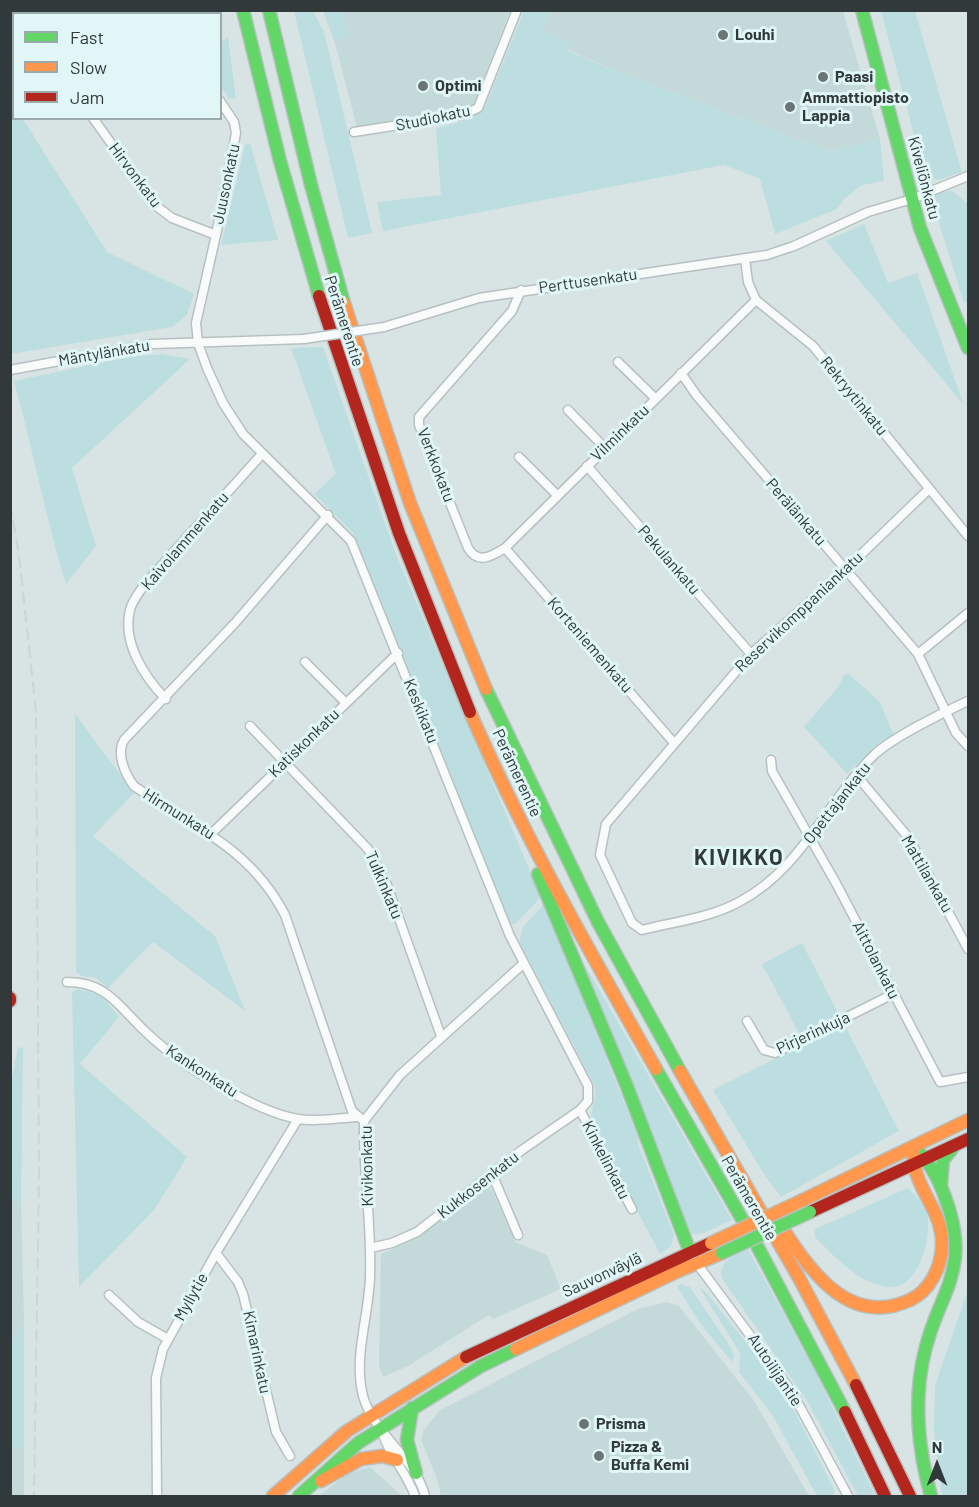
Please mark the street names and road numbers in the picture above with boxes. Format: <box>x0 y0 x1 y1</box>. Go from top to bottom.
street label: Studiokatu <box>394 101 472 135</box>
street label: Kiveliönkatu <box>904 134 944 222</box>
street label: Hirvonkatu <box>105 139 165 211</box>
street label: Juusonkatu <box>208 142 244 226</box>
street label: Perttusenkatu <box>538 265 638 297</box>
street label: Perämerentie <box>320 273 368 369</box>
street label: Mäntylänkatu <box>57 336 151 370</box>
street label: Rekryytinkatu <box>816 353 892 439</box>
street label: Vilminkatu <box>587 401 653 465</box>
street label: Verkkokatu <box>413 425 459 505</box>
street label: Perälänkatu <box>762 475 830 549</box>
street label: Kaivolammenkatu <box>137 488 233 594</box>
street label: Pekulankatu <box>634 522 704 598</box>
street label: Reservikomppaniankatu <box>731 548 867 676</box>
street label: Korteniemenkatu <box>543 593 637 697</box>
street label: Keskikatu <box>399 676 443 746</box>
street label: Katiskonkatu <box>265 705 343 781</box>
street label: Perämerentie <box>488 726 546 820</box>
street label: Opettajankatu <box>799 758 875 848</box>
street label: Hirmunkatu <box>139 784 219 844</box>
street label: Mattilankatu <box>897 832 957 916</box>
street label: Tulkinkatu <box>361 848 407 922</box>
street label: Aittolankatu <box>848 918 904 1002</box>
street label: Pirjerinkuja <box>773 1008 853 1058</box>
street label: Kankonkatu <box>162 1041 242 1101</box>
street label: Kinkelinkatu <box>578 1118 634 1202</box>
street label: Kivikonkatu <box>357 1125 377 1207</box>
street label: Kukkosenkatu <box>433 1147 523 1223</box>
street label: Perämerentie <box>717 1152 781 1244</box>
street label: Sauvonväylä <box>559 1248 645 1302</box>
street label: Myllytie <box>170 1270 212 1324</box>
street label: Kimarinkatu <box>239 1309 275 1395</box>
street label: Autoilijantie <box>744 1330 806 1410</box>

